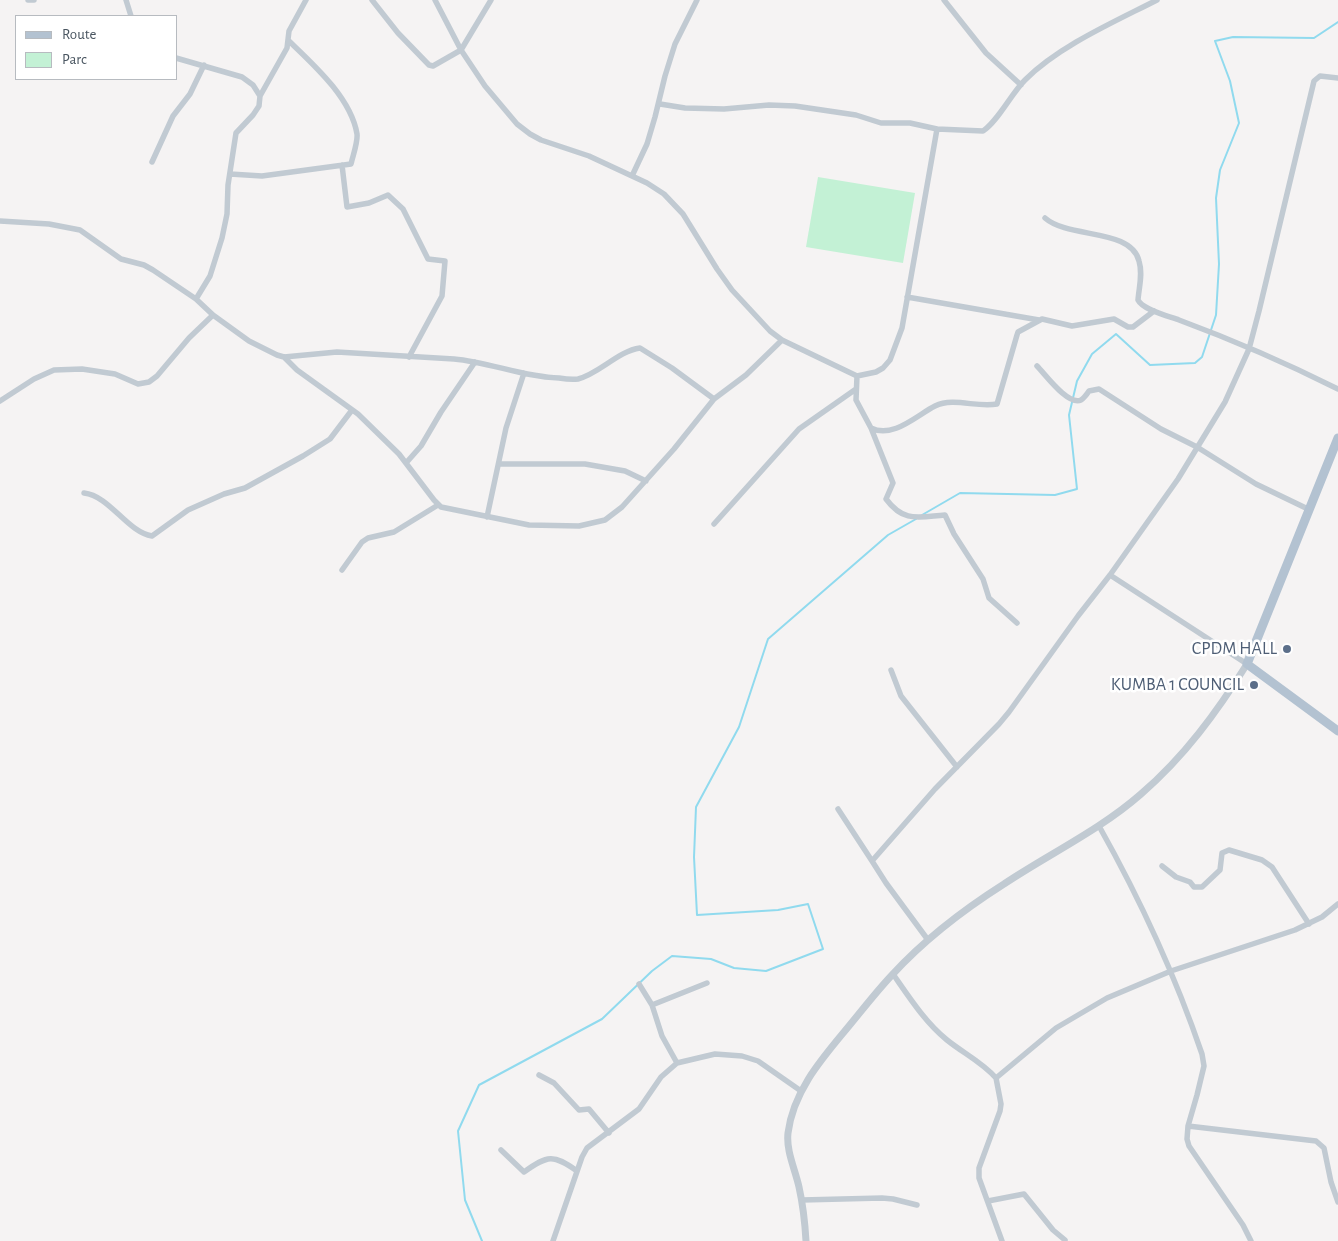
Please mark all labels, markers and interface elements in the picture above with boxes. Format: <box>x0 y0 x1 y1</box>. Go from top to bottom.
legend <box>15 15 178 80</box>
text: Route <box>62 27 96 42</box>
text: Parc <box>62 52 87 67</box>
place label: CPDM HALL <box>1192 638 1277 660</box>
marker: CPDM HALL <box>1281 643 1293 655</box>
place label: KUMBA 1 COUNCIL <box>1111 674 1244 696</box>
marker: KUMBA 1 COUNCIL <box>1248 679 1260 691</box>

